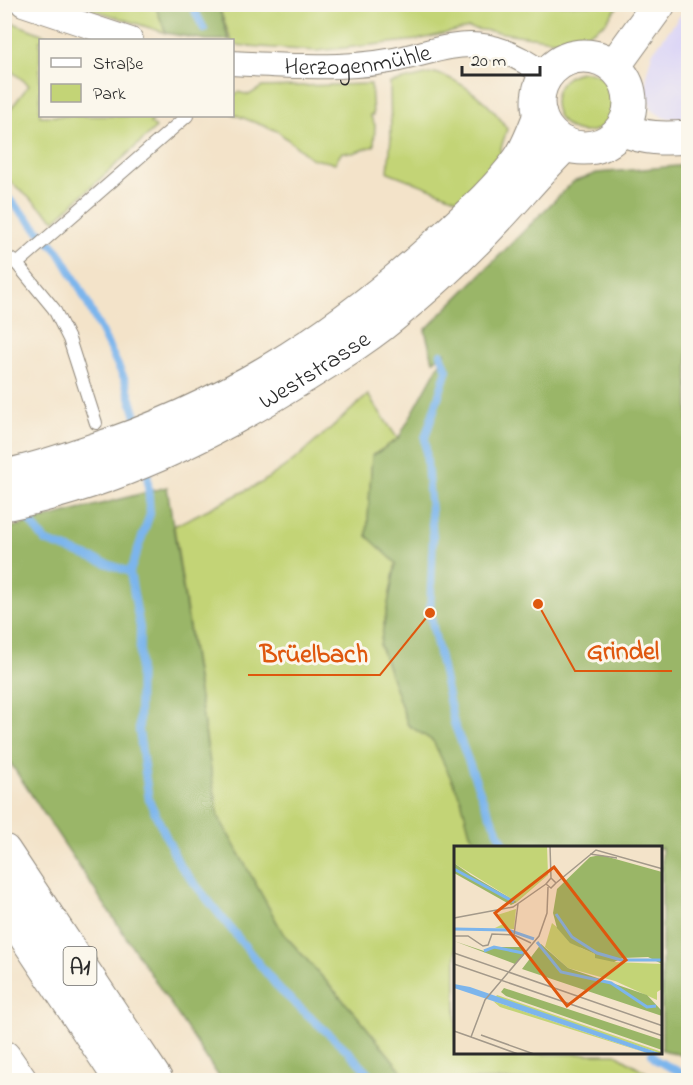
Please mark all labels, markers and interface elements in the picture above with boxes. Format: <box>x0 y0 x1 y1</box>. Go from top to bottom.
street label: Herzogenmühle <box>284 37 435 86</box>
legend <box>39 39 234 117</box>
scale bar <box>462 39 540 77</box>
text: 20 m <box>471 49 506 75</box>
text: Straße <box>93 52 144 78</box>
text: Park <box>93 82 126 108</box>
street label: Weststrasse <box>253 323 379 420</box>
callout: Grindel <box>575 627 672 671</box>
callout: Brüelbach <box>248 631 380 675</box>
text: Grindel <box>587 634 659 672</box>
text: Brüelbach <box>259 637 368 675</box>
inset map <box>454 846 663 1055</box>
road number: A1 <box>64 947 97 985</box>

